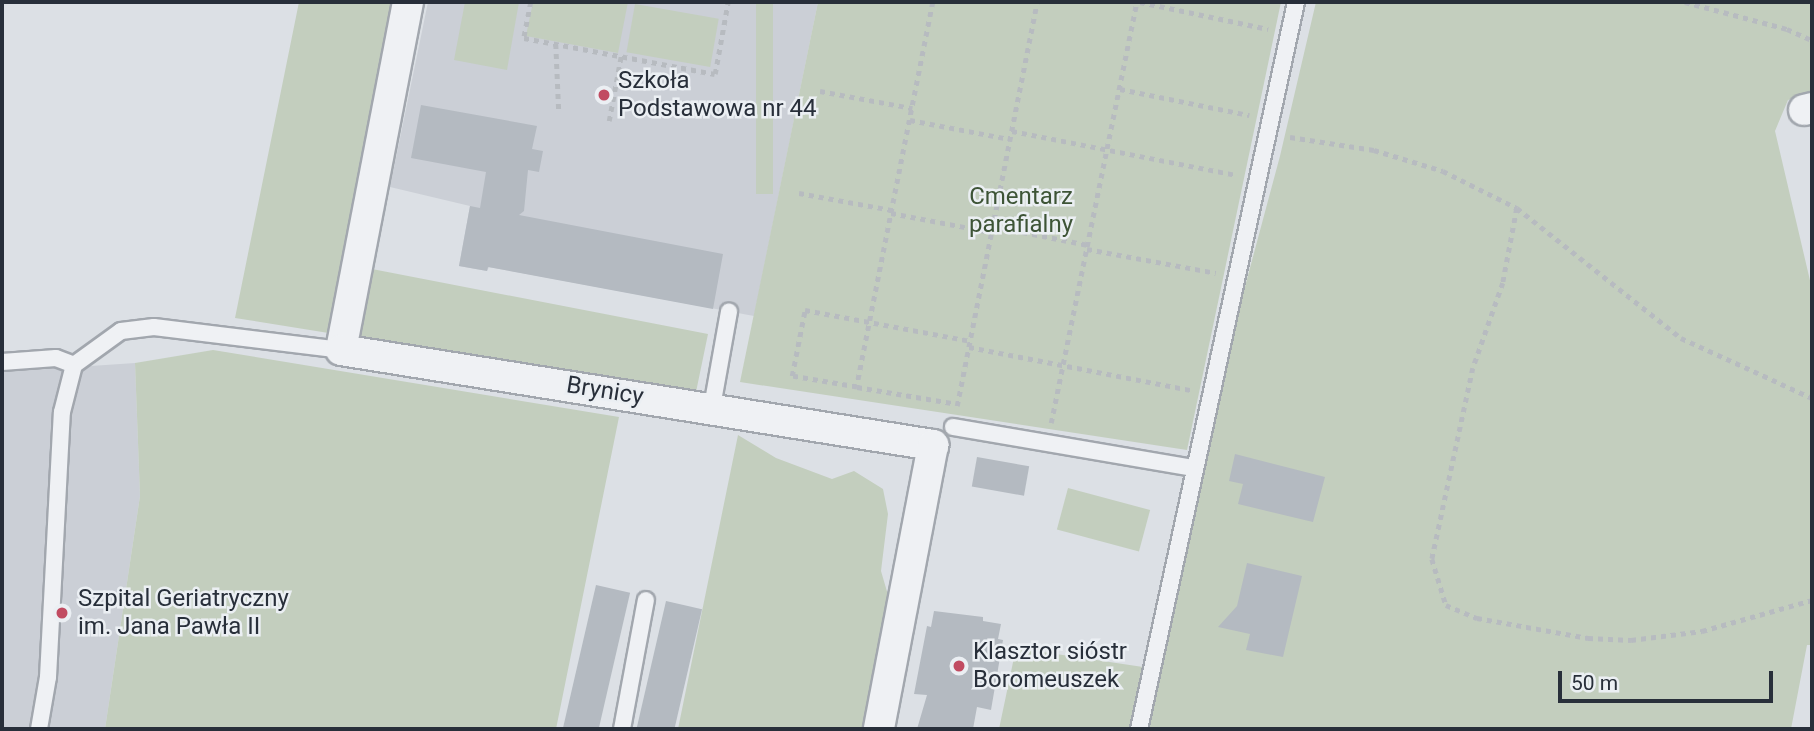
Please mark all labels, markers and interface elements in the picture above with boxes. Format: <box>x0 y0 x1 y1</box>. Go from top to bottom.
place label: Szkoła Podstawowa nr 44 <box>618 67 817 123</box>
marker: Szkoła Podstawowa nr 44 <box>596 87 612 103</box>
park label: Cmentarz parafialny <box>969 183 1073 239</box>
street label: Brynicy <box>564 371 646 411</box>
place label: Szpital Geriatryczny im. Jana Pawła II <box>78 585 289 641</box>
marker: Szpital Geriatryczny im. Jana Pawła II <box>52 603 72 623</box>
place label: Klasztor sióstr Boromeuszek <box>973 638 1127 694</box>
marker: Klasztor sióstr Boromeuszek <box>951 658 967 674</box>
scale bar <box>1562 658 1777 702</box>
text: 50 m <box>1571 671 1618 695</box>

